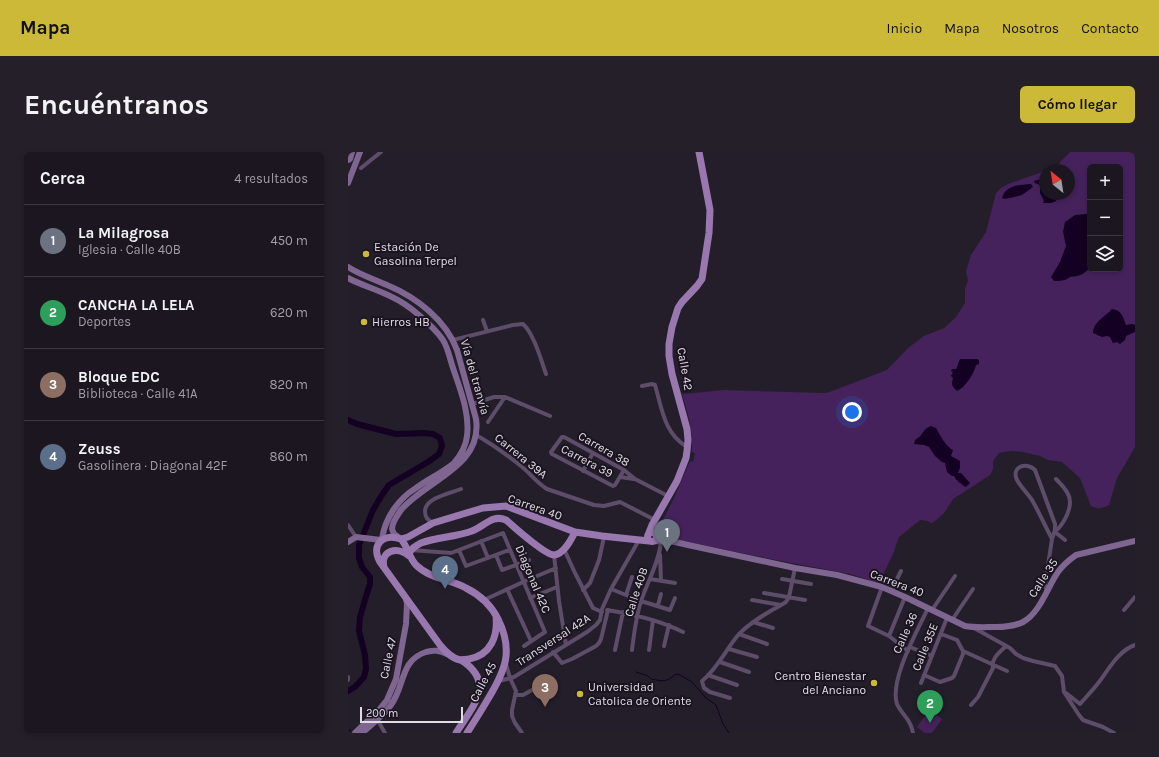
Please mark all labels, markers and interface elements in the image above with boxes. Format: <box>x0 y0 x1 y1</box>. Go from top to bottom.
text: Mapa <box>20 17 70 39</box>
text: Inicio <box>887 20 922 37</box>
text: Mapa <box>944 20 980 37</box>
text: Nosotros <box>1002 20 1059 37</box>
text: Contacto <box>1081 20 1139 37</box>
button: Cómo llegar <box>1020 86 1135 123</box>
text: Encuéntranos <box>24 88 209 121</box>
north arrow <box>1039 164 1075 200</box>
map controls <box>1087 164 1123 272</box>
button: + <box>1087 164 1123 200</box>
text: Cerca <box>40 168 85 188</box>
text: 4 resultados <box>234 171 308 186</box>
button: − <box>1087 200 1123 236</box>
text: La Milagrosa <box>78 224 169 242</box>
text: 1 <box>51 233 55 248</box>
text: 450 m <box>270 233 308 248</box>
button: layers <box>1087 236 1123 272</box>
place label: Estación De Gasolina Terpel <box>374 240 457 268</box>
text: Iglesia · Calle 40B <box>78 242 181 257</box>
marker: Estación De Gasolina Terpel <box>361 249 371 259</box>
text: CANCHA LA LELA <box>78 296 195 314</box>
text: 2 <box>49 305 57 320</box>
text: 620 m <box>270 305 308 320</box>
text: Deportes <box>78 314 131 329</box>
place label: Hierros HB <box>372 315 430 329</box>
marker: Hierros HB <box>359 317 369 327</box>
street label: Vía del tranvía <box>457 337 493 417</box>
street label: Calle 42 <box>674 346 696 392</box>
text: Bloque EDC <box>78 368 160 386</box>
text: 3 <box>49 377 57 392</box>
text: 820 m <box>270 377 308 392</box>
text: Biblioteca · Calle 41A <box>78 386 197 401</box>
your location <box>842 402 862 422</box>
street label: Carrera 38 <box>576 429 632 469</box>
street label: Carrera 39A <box>492 431 550 481</box>
text: Zeuss <box>78 440 121 458</box>
street label: Carrera 39 <box>559 442 615 480</box>
text: 4 <box>49 449 57 464</box>
text: 860 m <box>270 449 308 464</box>
text: Gasolinera · Diagonal 42F <box>78 458 227 473</box>
street label: Carrera 40 <box>506 491 564 523</box>
pin: 1 <box>654 519 680 552</box>
street label: Diagonal 42C <box>512 543 554 615</box>
pin: 4 <box>432 556 458 589</box>
street label: Calle 35 <box>1025 556 1061 600</box>
street label: Calle 40B <box>621 566 651 618</box>
street label: Carrera 40 <box>868 566 926 600</box>
street label: Calle 36 <box>890 610 920 656</box>
street label: Transversal 42A <box>513 611 593 669</box>
street label: Calle 35E <box>909 621 941 673</box>
street label: Calle 47 <box>377 636 399 680</box>
street label: Calle 45 <box>467 659 499 704</box>
place label: Centro Bienestar del Anciano <box>775 669 867 697</box>
pin: 3 <box>532 674 558 707</box>
marker: Centro Bienestar del Anciano <box>869 678 879 688</box>
place label: Universidad Catolica de Oriente <box>588 680 691 708</box>
marker: Universidad Catolica de Oriente <box>575 689 585 699</box>
pin: 2 <box>917 690 943 723</box>
scale bar <box>360 705 463 724</box>
text: 200 m <box>366 707 398 720</box>

